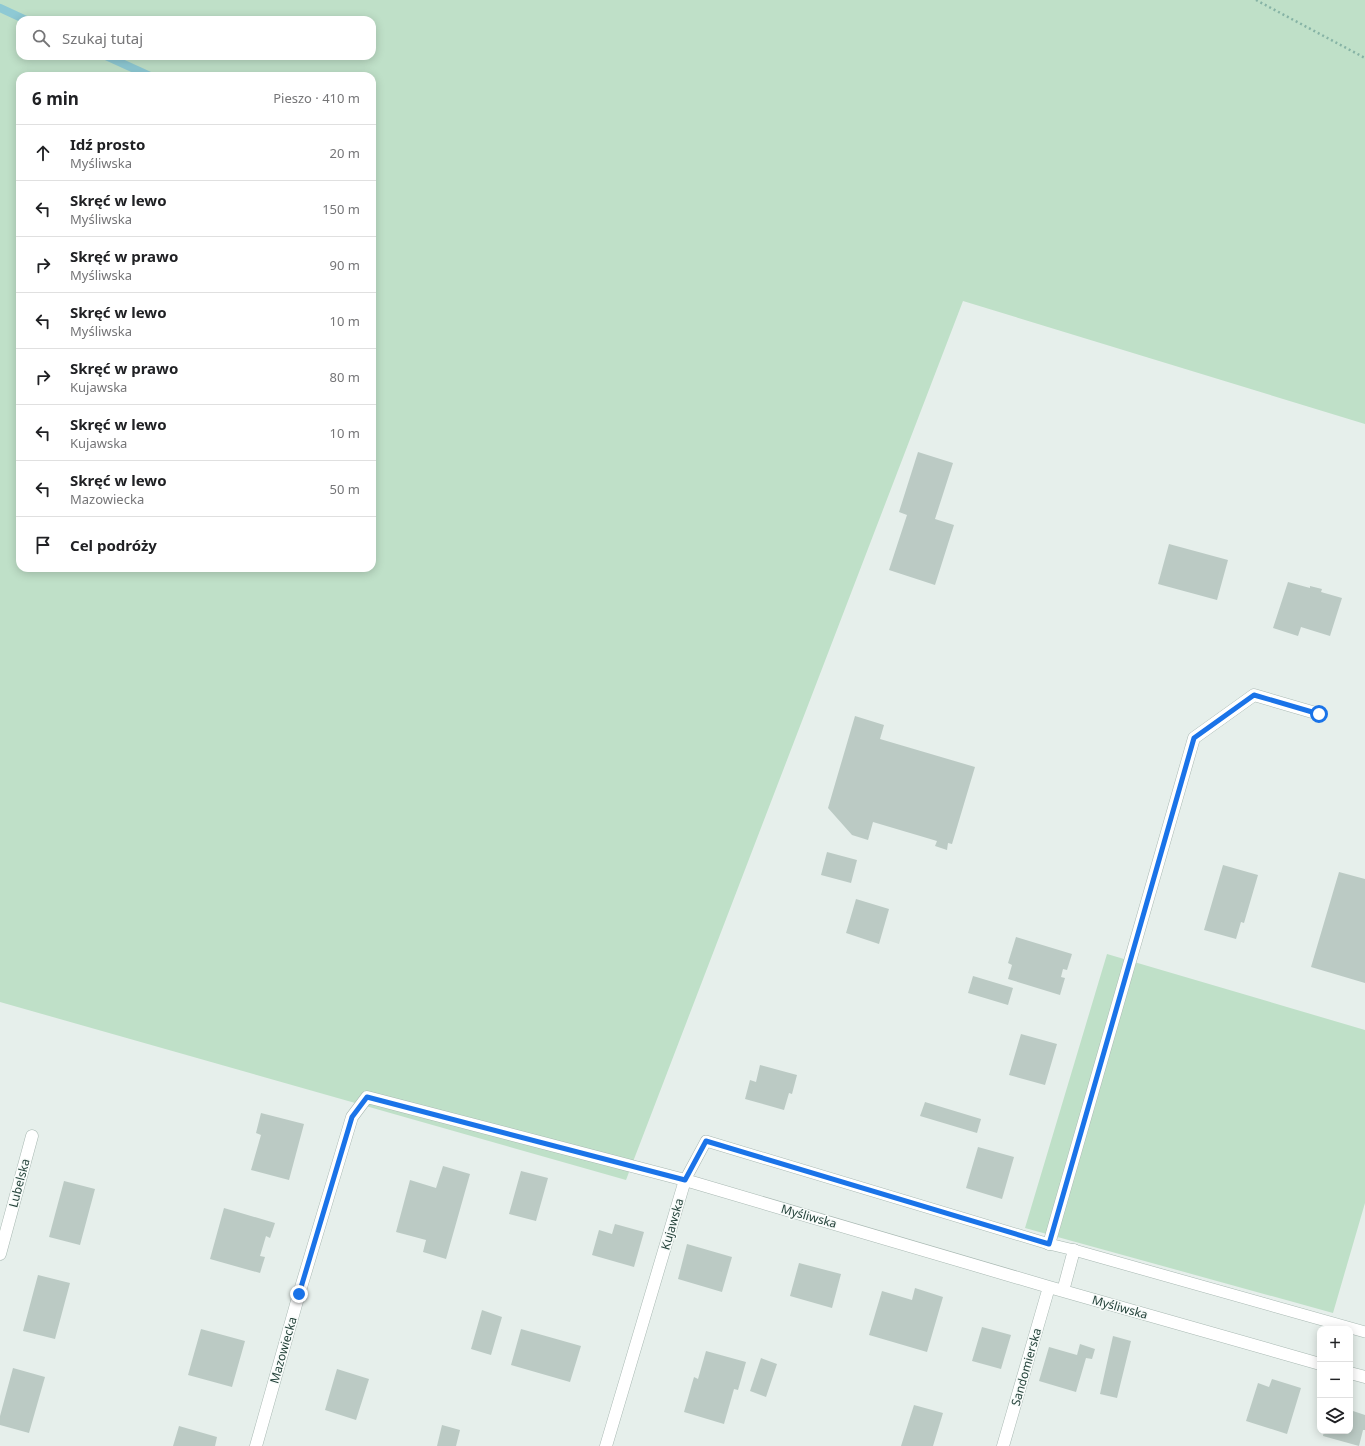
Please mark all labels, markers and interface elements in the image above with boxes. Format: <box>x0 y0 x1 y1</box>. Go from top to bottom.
search box <box>16 16 376 60</box>
icon: search <box>30 27 52 49</box>
text: Szukaj tutaj <box>62 28 143 48</box>
text: 6 min <box>32 87 79 110</box>
text: Pieszo · 410 m <box>273 89 360 107</box>
text: Idź prosto <box>70 134 145 154</box>
icon: ahead <box>32 142 54 164</box>
text: 20 m <box>330 144 360 162</box>
text: Myśliwska <box>70 154 132 172</box>
text: Skręć w lewo <box>70 190 167 210</box>
icon: left <box>32 198 54 220</box>
text: 150 m <box>322 200 360 218</box>
text: Myśliwska <box>70 210 132 228</box>
text: Skręć w prawo <box>70 246 178 266</box>
icon: right <box>32 254 54 276</box>
text: 90 m <box>330 256 360 274</box>
text: Myśliwska <box>70 266 132 284</box>
text: Skręć w lewo <box>70 302 167 322</box>
icon: left <box>32 310 54 332</box>
text: 10 m <box>330 312 360 330</box>
text: Myśliwska <box>70 322 132 340</box>
text: Skręć w prawo <box>70 358 178 378</box>
icon: right <box>32 366 54 388</box>
text: 80 m <box>330 368 360 386</box>
text: Kujawska <box>70 378 127 396</box>
text: Skręć w lewo <box>70 414 167 434</box>
icon: left <box>32 422 54 444</box>
text: 10 m <box>330 424 360 442</box>
text: Kujawska <box>70 434 127 452</box>
text: Skręć w lewo <box>70 470 167 490</box>
icon: left <box>32 478 54 500</box>
text: 50 m <box>330 480 360 498</box>
text: Mazowiecka <box>70 490 144 508</box>
icon: arrive <box>32 534 54 556</box>
text: Cel podróży <box>70 535 157 555</box>
route start <box>1310 705 1328 723</box>
street label: Lubelska <box>4 1157 34 1209</box>
street label: Kujawska <box>657 1196 687 1252</box>
street label: Myśliwska <box>779 1200 839 1232</box>
route end <box>290 1285 308 1303</box>
street label: Myśliwska <box>1090 1291 1150 1323</box>
street label: Mazowiecka <box>265 1315 301 1385</box>
street label: Sandomierska <box>1007 1326 1045 1408</box>
map controls <box>1317 1326 1353 1434</box>
button: + <box>1317 1326 1353 1362</box>
button: − <box>1317 1362 1353 1398</box>
button: layers <box>1317 1398 1353 1434</box>

